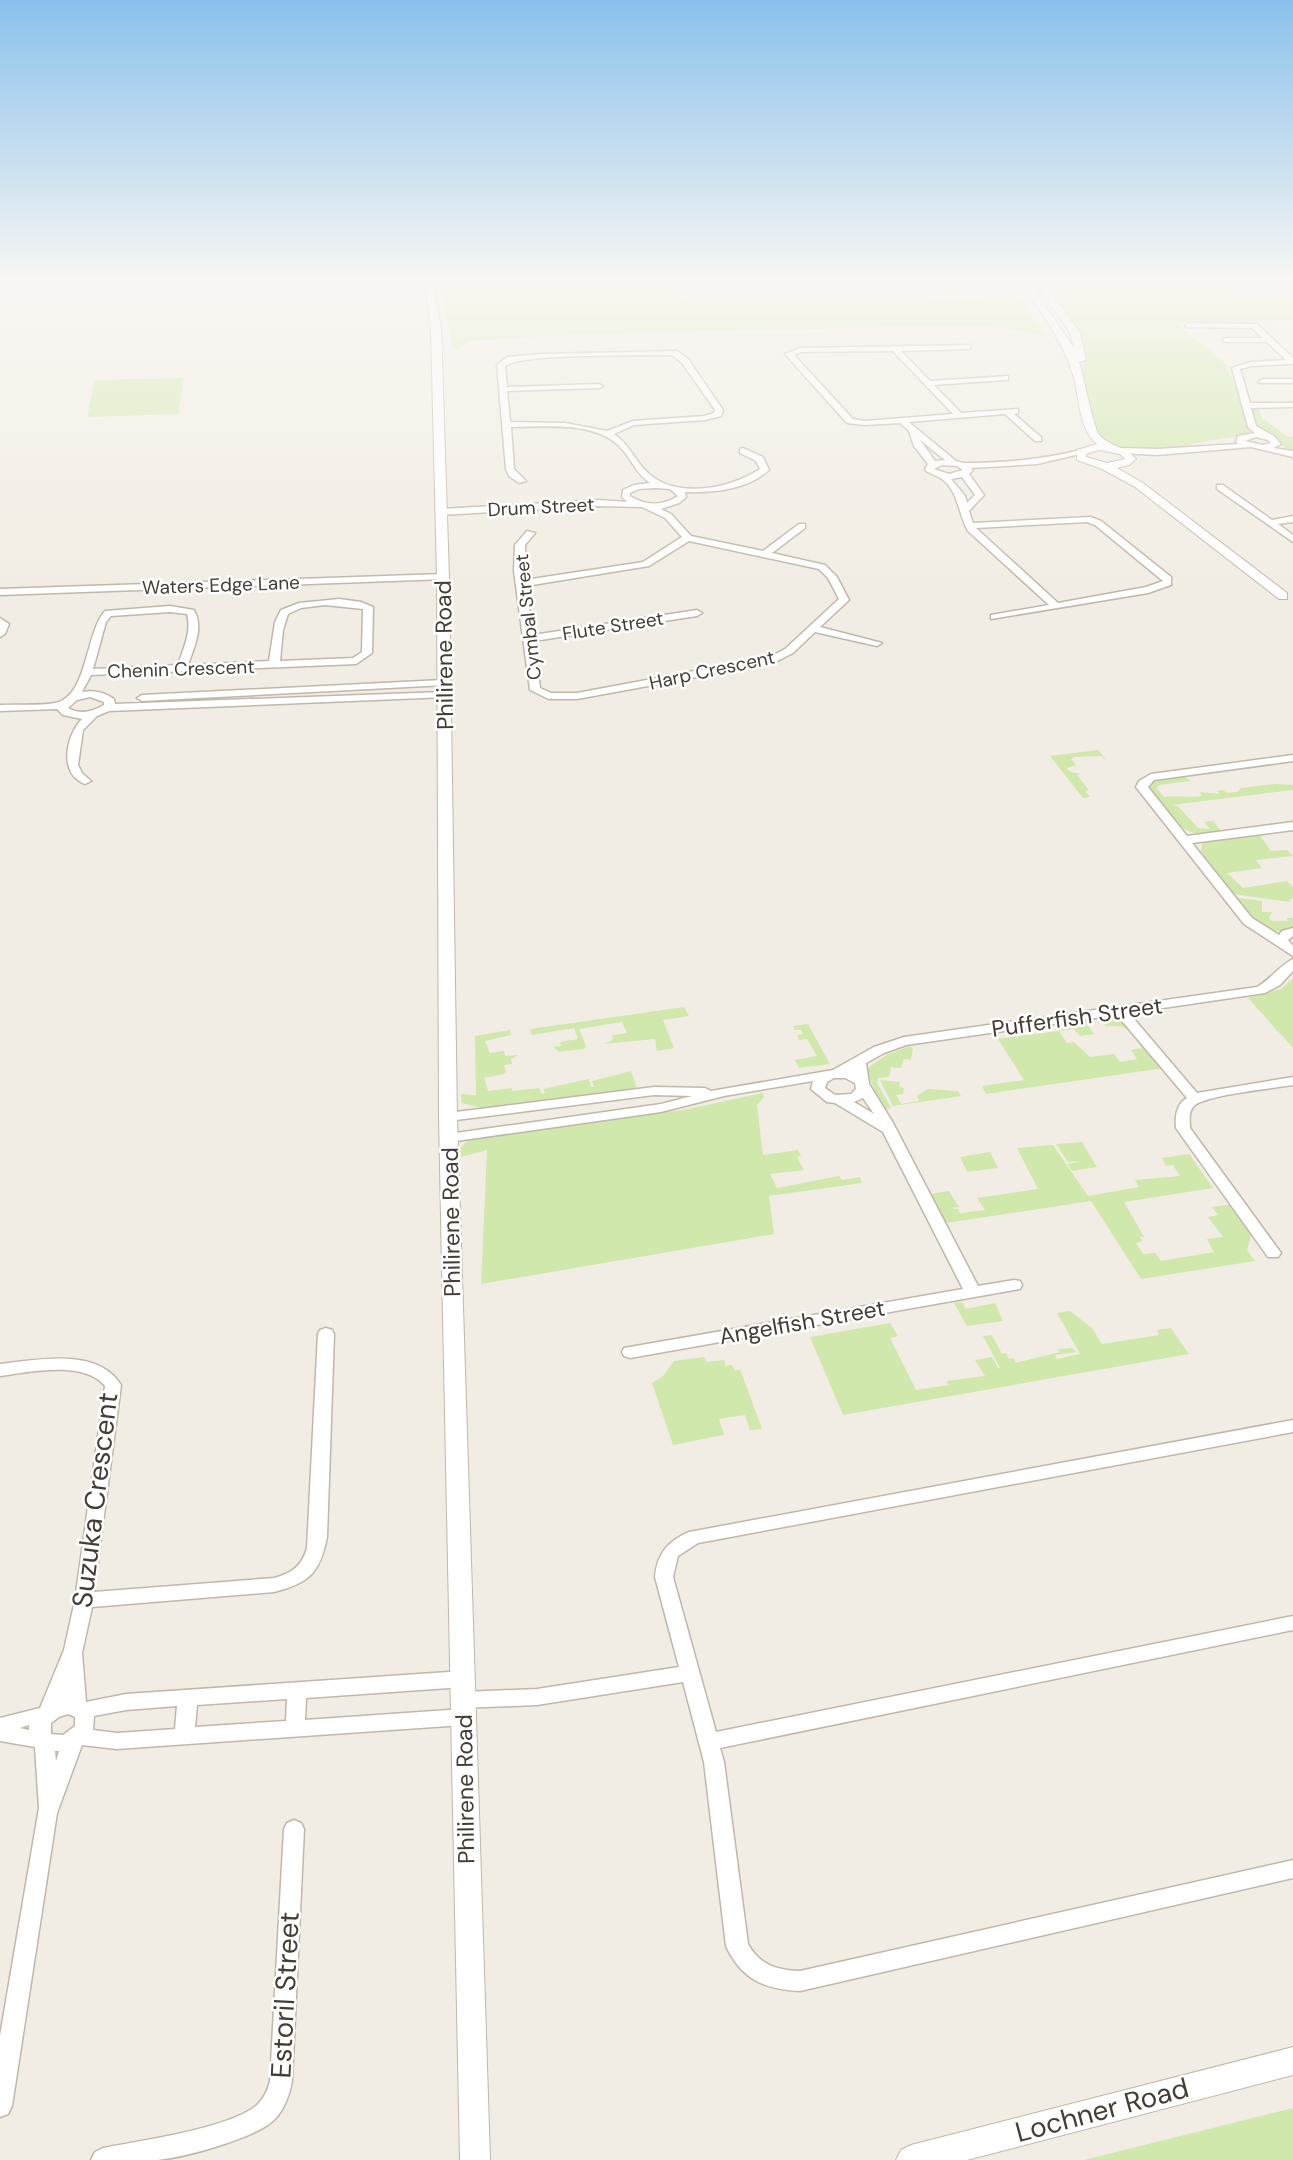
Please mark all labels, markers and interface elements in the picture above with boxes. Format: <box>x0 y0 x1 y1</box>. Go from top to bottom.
street label: Drum Street <box>487 492 595 522</box>
street label: Cymbal Street <box>509 553 547 681</box>
street label: Waters Edge Lane <box>142 570 300 600</box>
street label: Philirene Road <box>428 580 460 730</box>
street label: Flute Street <box>561 606 665 646</box>
street label: Harp Crescent <box>647 644 777 696</box>
street label: Chenin Crescent <box>107 654 255 684</box>
street label: Pufferfish Street <box>990 990 1164 1044</box>
street label: Philirene Road <box>435 1147 467 1297</box>
street label: Angelfish Street <box>717 1293 887 1351</box>
street label: Suzuka Crescent <box>63 1390 127 1610</box>
street label: Philirene Road <box>449 1714 481 1864</box>
street label: Estoril Street <box>262 1911 308 2079</box>
street label: Lochner Road <box>1011 2069 1193 2151</box>

